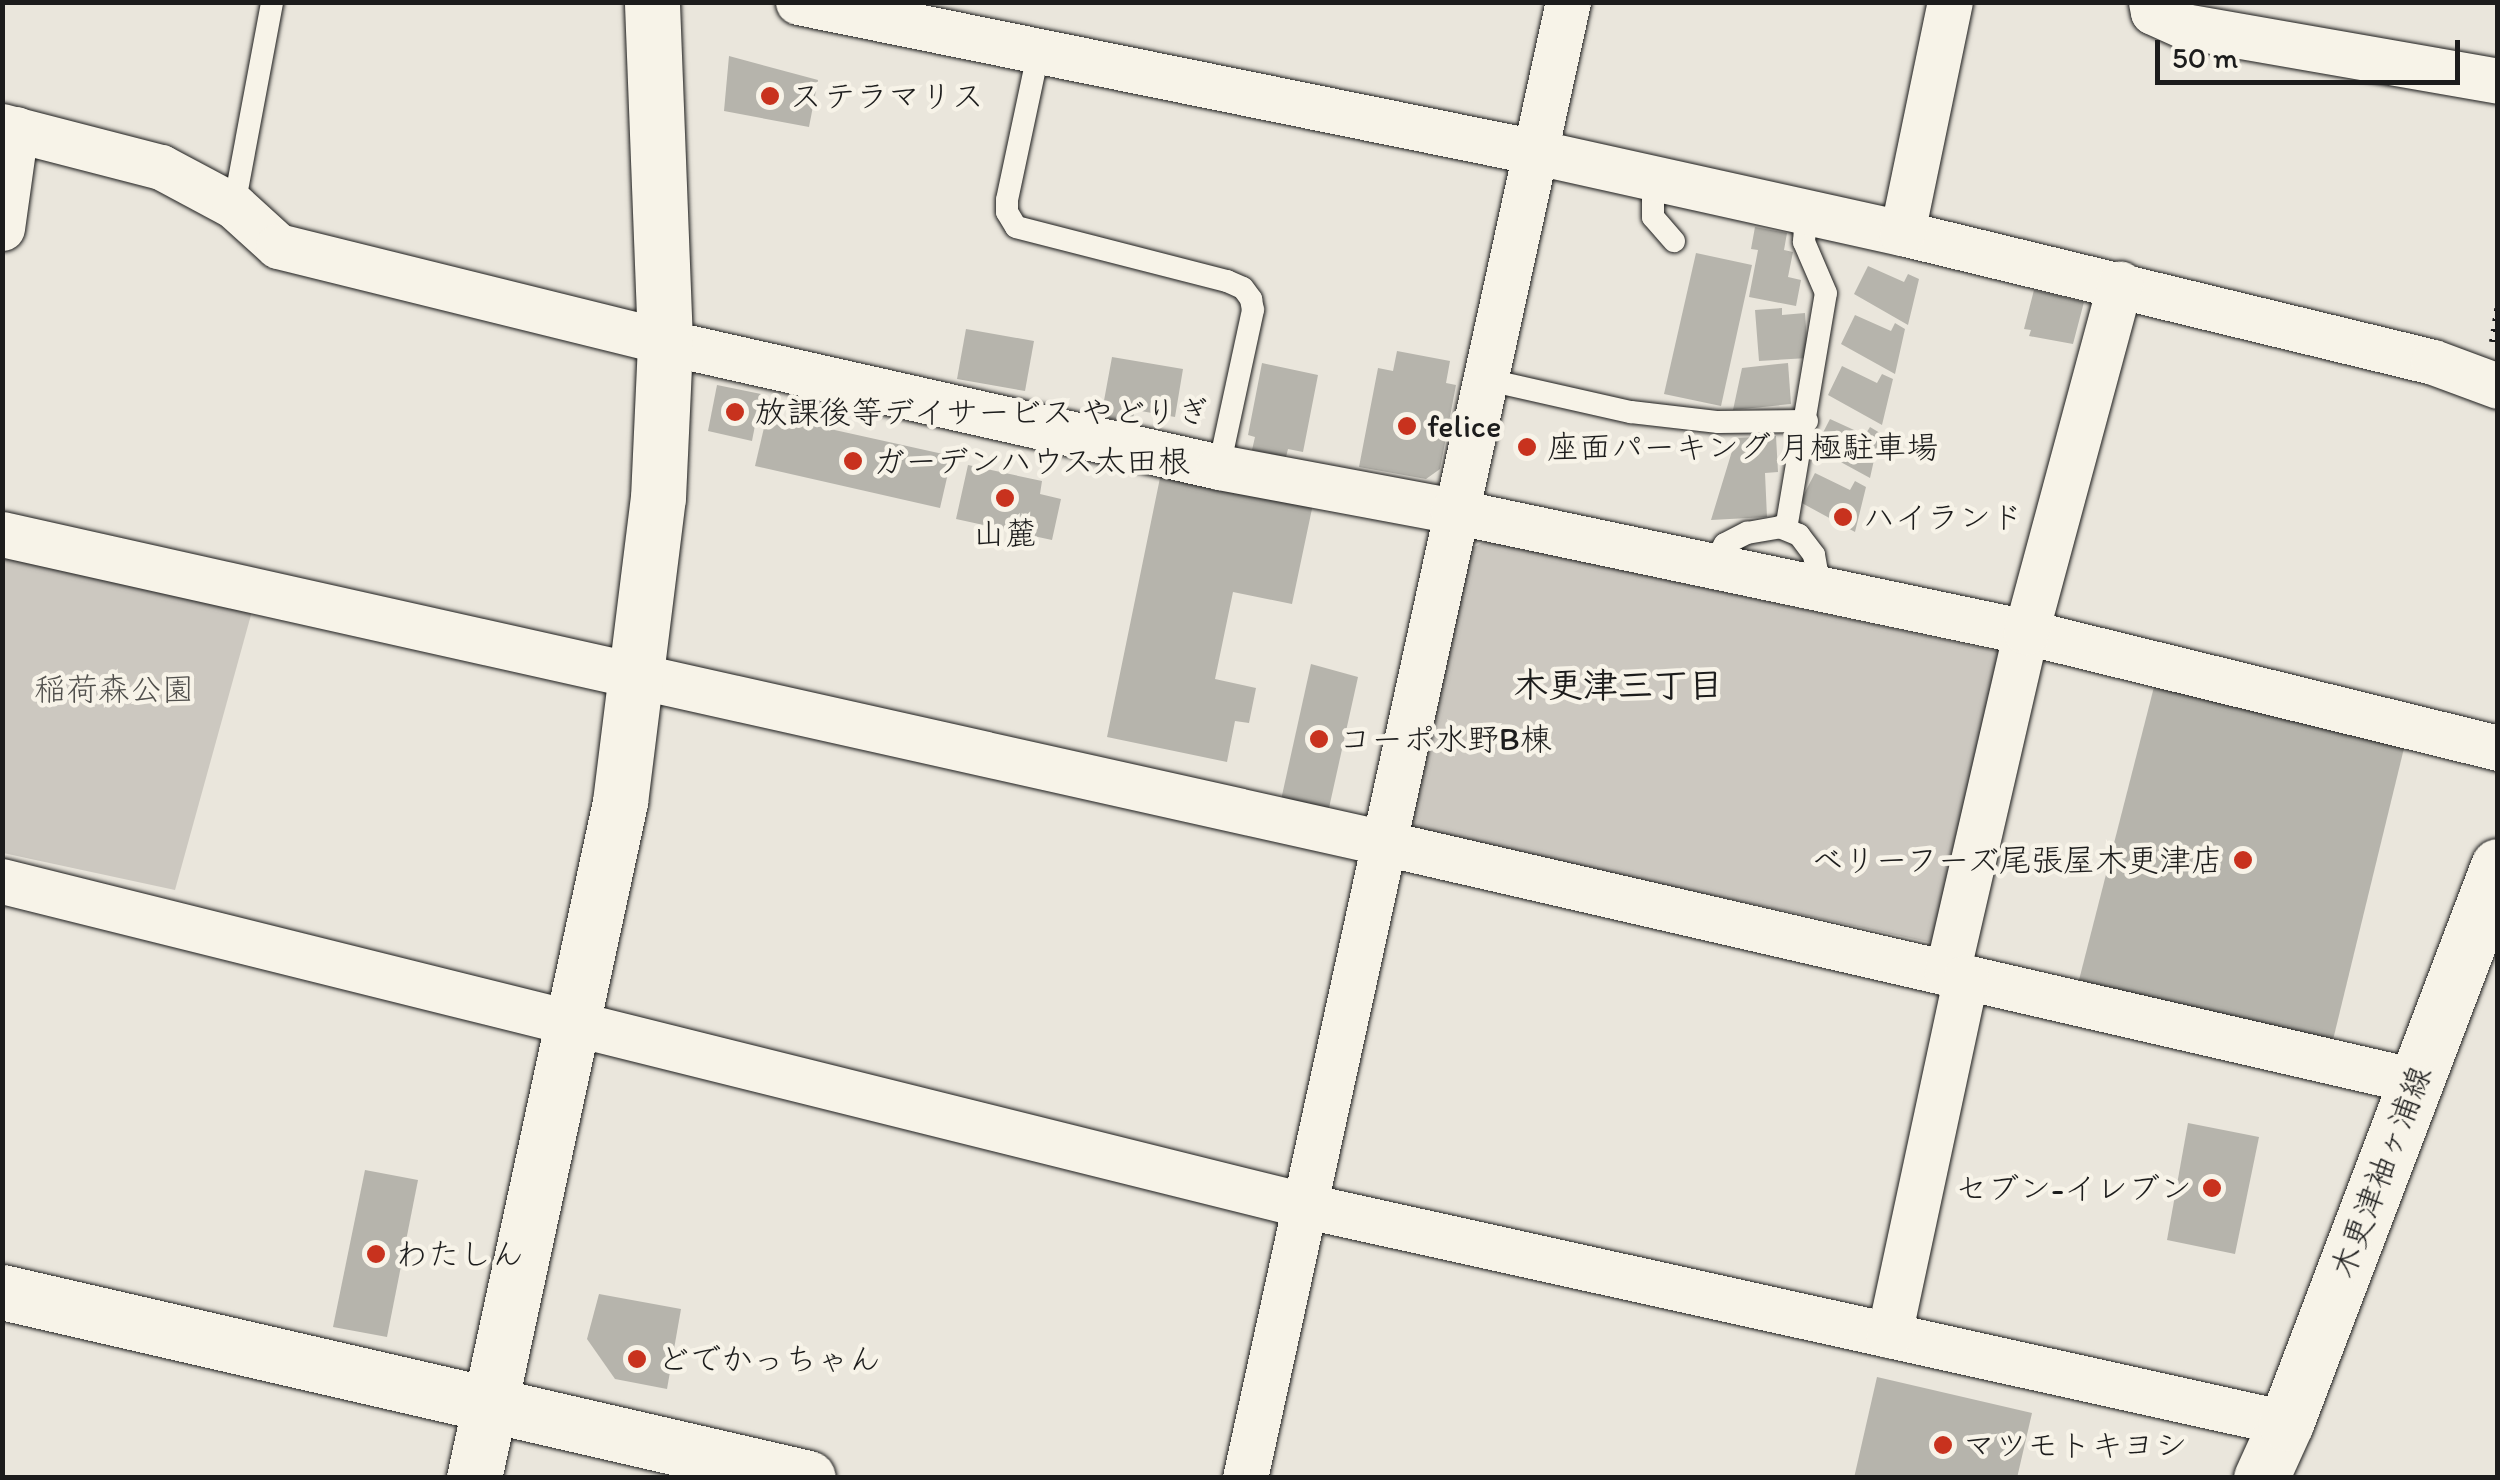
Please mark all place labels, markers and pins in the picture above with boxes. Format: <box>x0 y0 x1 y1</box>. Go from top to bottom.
place label: ステラマリス <box>790 77 982 115</box>
marker: ステラマリス <box>759 85 781 107</box>
place label: 放課後等デイサービス やどりぎ <box>755 393 1210 431</box>
marker: 放課後等デイサービス やどりぎ <box>724 401 746 423</box>
place label: felice <box>1427 407 1501 445</box>
marker: felice <box>1396 415 1418 437</box>
place label: 座面パーキング 月極駐車場 <box>1547 428 1938 466</box>
marker: 座面パーキング 月極駐車場 <box>1516 436 1538 458</box>
place label: ガーデンハウス太田根 <box>873 442 1193 480</box>
marker: ガーデンハウス太田根 <box>842 450 864 472</box>
marker: 山麓 <box>994 487 1016 509</box>
place label: ハイランド <box>1863 498 2023 536</box>
marker: ハイランド <box>1832 506 1854 528</box>
place label: 山麓 <box>973 514 1037 552</box>
place label: コーポ水野B棟 <box>1339 720 1552 758</box>
marker: コーポ水野B棟 <box>1308 728 1330 750</box>
place label: ベリーフーズ尾張屋木更津店 <box>1808 841 2223 879</box>
marker: ベリーフーズ尾張屋木更津店 <box>2232 849 2254 871</box>
place label: セブン-イレブン <box>1955 1169 2192 1207</box>
marker: セブン-イレブン <box>2201 1177 2223 1199</box>
place label: わたしん <box>396 1235 524 1273</box>
marker: わたしん <box>365 1243 387 1265</box>
place label: どでかっちゃん <box>657 1340 881 1378</box>
marker: どでかっちゃん <box>626 1348 648 1370</box>
place label: マツモトキヨシ <box>1963 1426 2187 1464</box>
marker: マツモトキヨシ <box>1932 1434 1954 1456</box>

